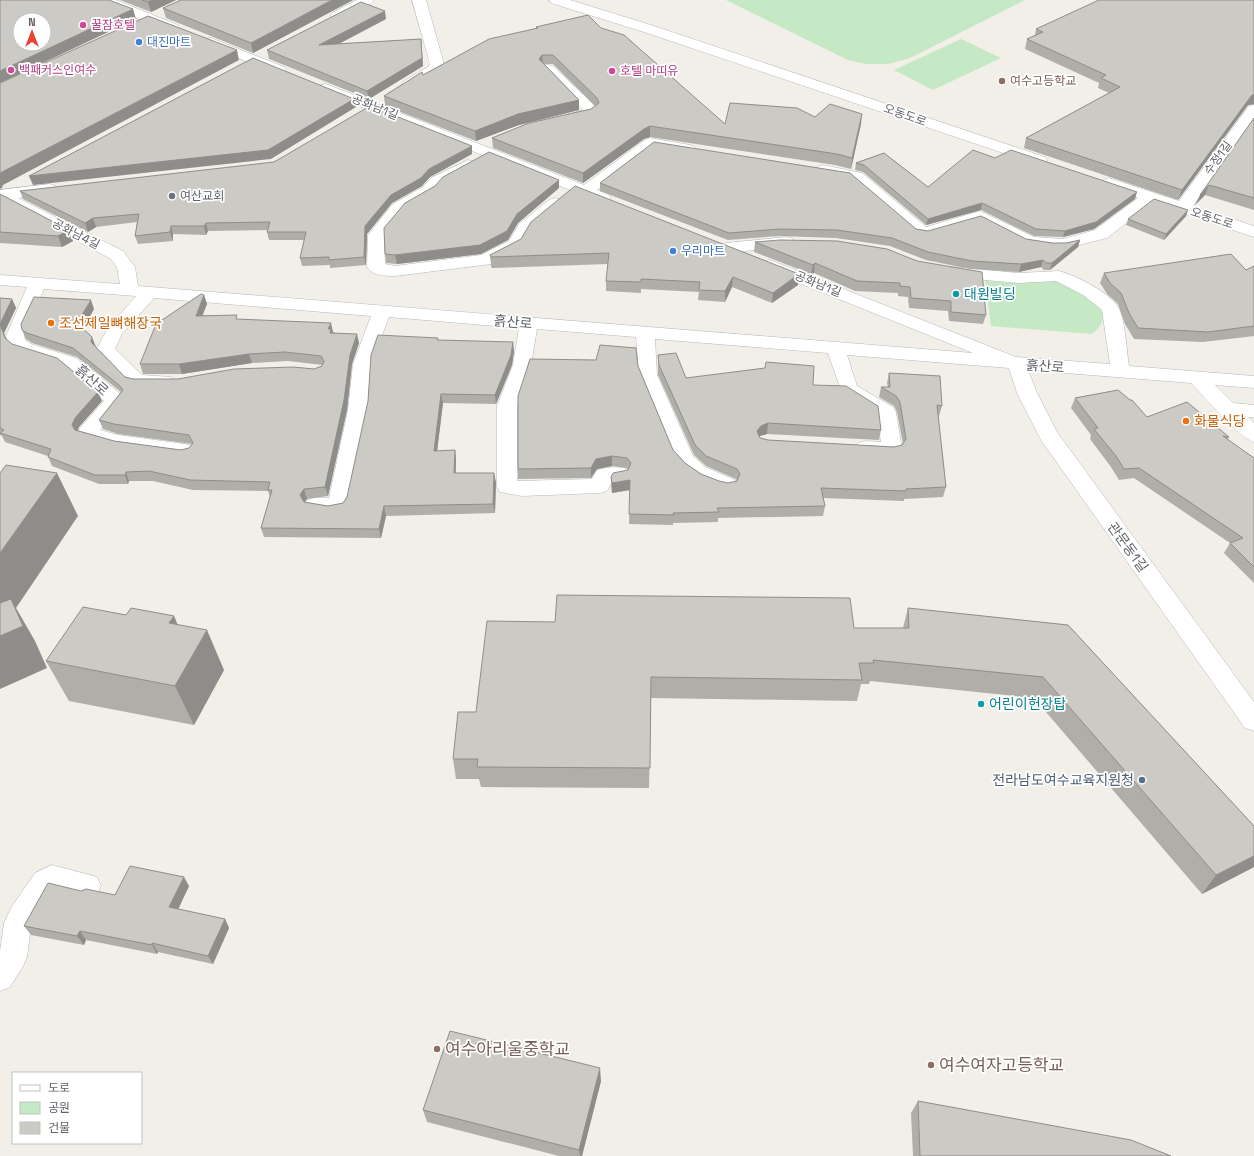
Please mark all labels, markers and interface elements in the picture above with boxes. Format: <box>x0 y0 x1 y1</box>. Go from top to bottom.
north arrow <box>12 12 52 52</box>
text: N <box>28 15 36 29</box>
place label: 꿀잠호텔 <box>91 17 135 33</box>
marker: 꿀잠호텔 <box>78 20 88 30</box>
place label: 대진마트 <box>147 34 191 50</box>
marker: 대진마트 <box>134 37 144 47</box>
place label: 백패커스인여수 <box>19 62 96 78</box>
place label: 호텔 마띠유 <box>620 63 678 79</box>
marker: 백패커스인여수 <box>6 65 16 75</box>
marker: 호텔 마띠유 <box>607 66 617 76</box>
place label: 여수고등학교 <box>1010 73 1076 89</box>
marker: 여수고등학교 <box>997 76 1007 86</box>
street label: 공화남1길 <box>349 90 401 124</box>
street label: 오동도로 <box>882 100 928 130</box>
street label: 수정1길 <box>1200 138 1236 178</box>
place label: 여산교회 <box>180 188 224 204</box>
marker: 여산교회 <box>167 191 177 201</box>
street label: 오동도로 <box>1189 204 1235 232</box>
street label: 공화남4길 <box>49 215 103 253</box>
place label: 우리마트 <box>681 243 725 259</box>
marker: 우리마트 <box>668 246 678 256</box>
street label: 공화남1길 <box>792 267 844 301</box>
place label: 대원빌딩 <box>964 285 1016 303</box>
marker: 대원빌딩 <box>951 289 961 299</box>
street label: 흙산로 <box>493 311 533 333</box>
place label: 조선제일뼈해장국 <box>59 314 162 332</box>
marker: 조선제일뼈해장국 <box>46 318 56 328</box>
street label: 흙산로 <box>1025 356 1065 376</box>
street label: 흙산로 <box>72 361 113 400</box>
place label: 화물식당 <box>1194 412 1246 430</box>
marker: 화물식당 <box>1181 416 1191 426</box>
street label: 관문동1길 <box>1104 519 1152 575</box>
place label: 어린이헌장탑 <box>989 695 1066 713</box>
marker: 어린이헌장탑 <box>976 699 986 709</box>
place label: 전라남도여수교육지원청 <box>992 771 1134 789</box>
marker: 전라남도여수교육지원청 <box>1137 775 1147 785</box>
place label: 여수아리울중학교 <box>445 1038 570 1060</box>
marker: 여수아리울중학교 <box>432 1044 442 1054</box>
place label: 여수여자고등학교 <box>939 1054 1064 1076</box>
marker: 여수여자고등학교 <box>926 1060 936 1070</box>
legend <box>12 1072 142 1144</box>
text: 도로 <box>48 1080 70 1096</box>
text: 공원 <box>48 1100 70 1116</box>
text: 건물 <box>48 1120 70 1136</box>

